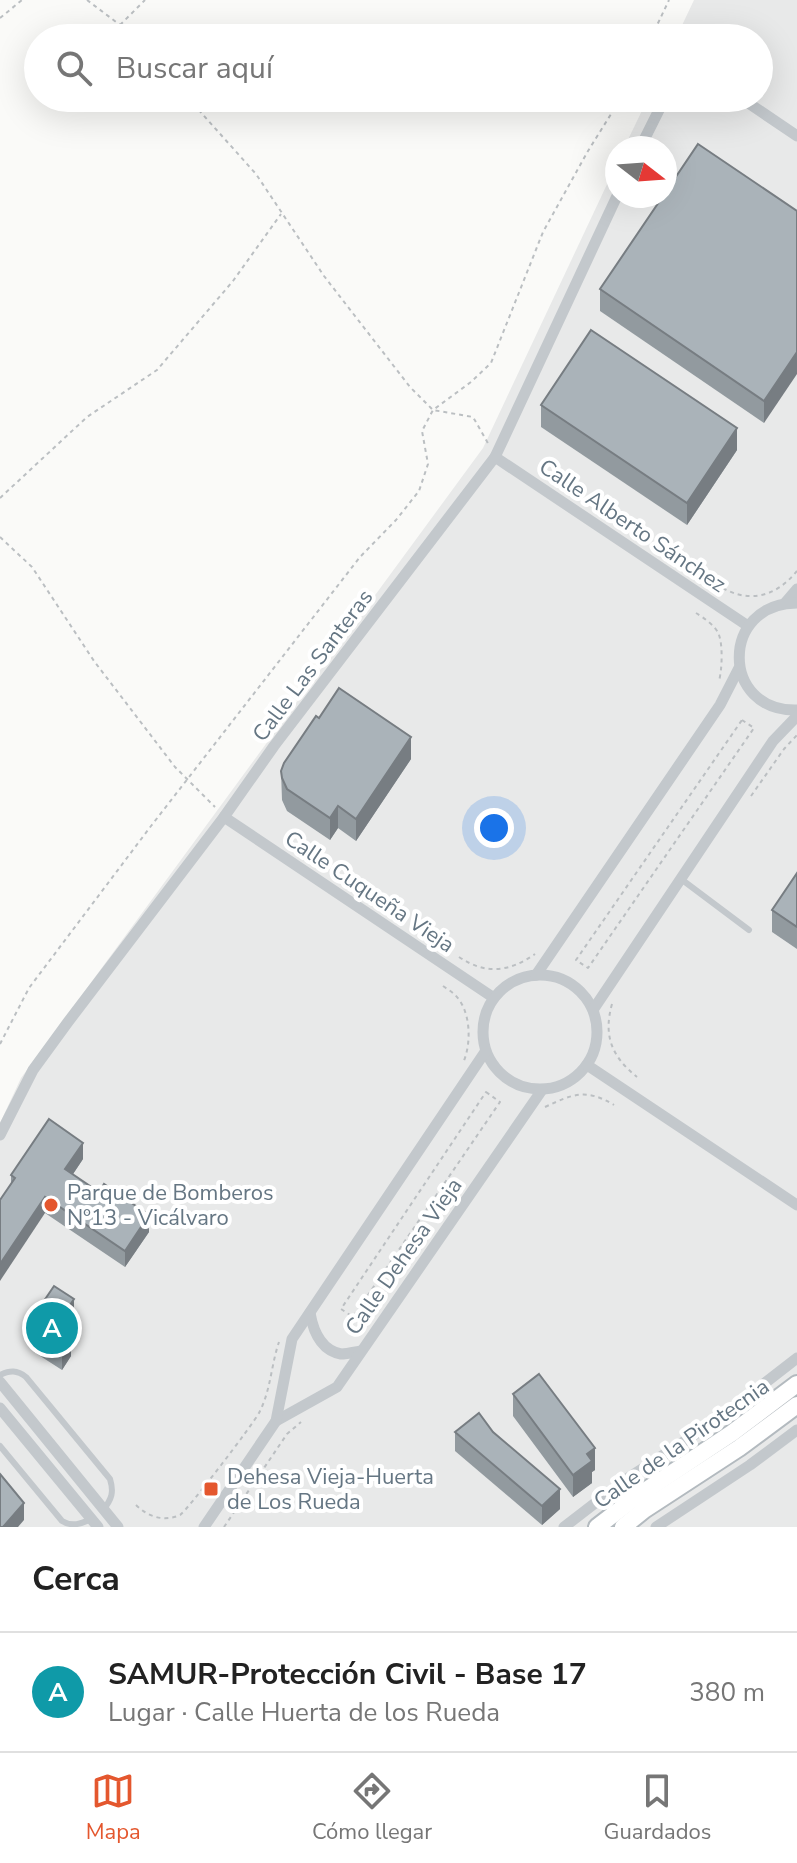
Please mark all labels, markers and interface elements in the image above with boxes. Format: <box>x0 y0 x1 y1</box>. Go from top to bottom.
search box <box>24 24 773 112</box>
icon: search <box>52 46 96 90</box>
text: Buscar aquí <box>116 48 273 89</box>
north arrow <box>605 136 677 208</box>
street label: Calle Alberto Sánchez <box>533 452 732 600</box>
street label: Calle Las Santeras <box>246 583 380 748</box>
your location <box>474 808 514 848</box>
street label: Calle Cuqueña Vieja <box>279 824 460 960</box>
street label: Calle Dehesa Vieja <box>338 1172 469 1341</box>
place label: Parque de Bomberos Nº13 - Vicálvaro <box>67 1178 274 1233</box>
marker: Parque de Bomberos Nº13 - Vicálvaro <box>42 1196 60 1214</box>
pin: A <box>26 1298 78 1358</box>
street label: Calle de la Pirotecnia <box>588 1372 775 1516</box>
place label: Dehesa Vieja-Huerta de Los Rueda <box>227 1462 434 1517</box>
marker: Dehesa Vieja-Huerta de Los Rueda <box>202 1480 220 1498</box>
text: Cerca <box>32 1556 120 1602</box>
text: SAMUR-Protección Civil - Base 17 <box>108 1654 587 1695</box>
text: A <box>48 1675 68 1710</box>
text: 380 m <box>689 1675 765 1710</box>
text: Lugar · Calle Huerta de los Rueda <box>108 1695 500 1730</box>
tab: Mapa <box>86 1769 141 1847</box>
tab: Cómo llegar <box>312 1769 432 1847</box>
tab: Guardados <box>603 1769 711 1847</box>

